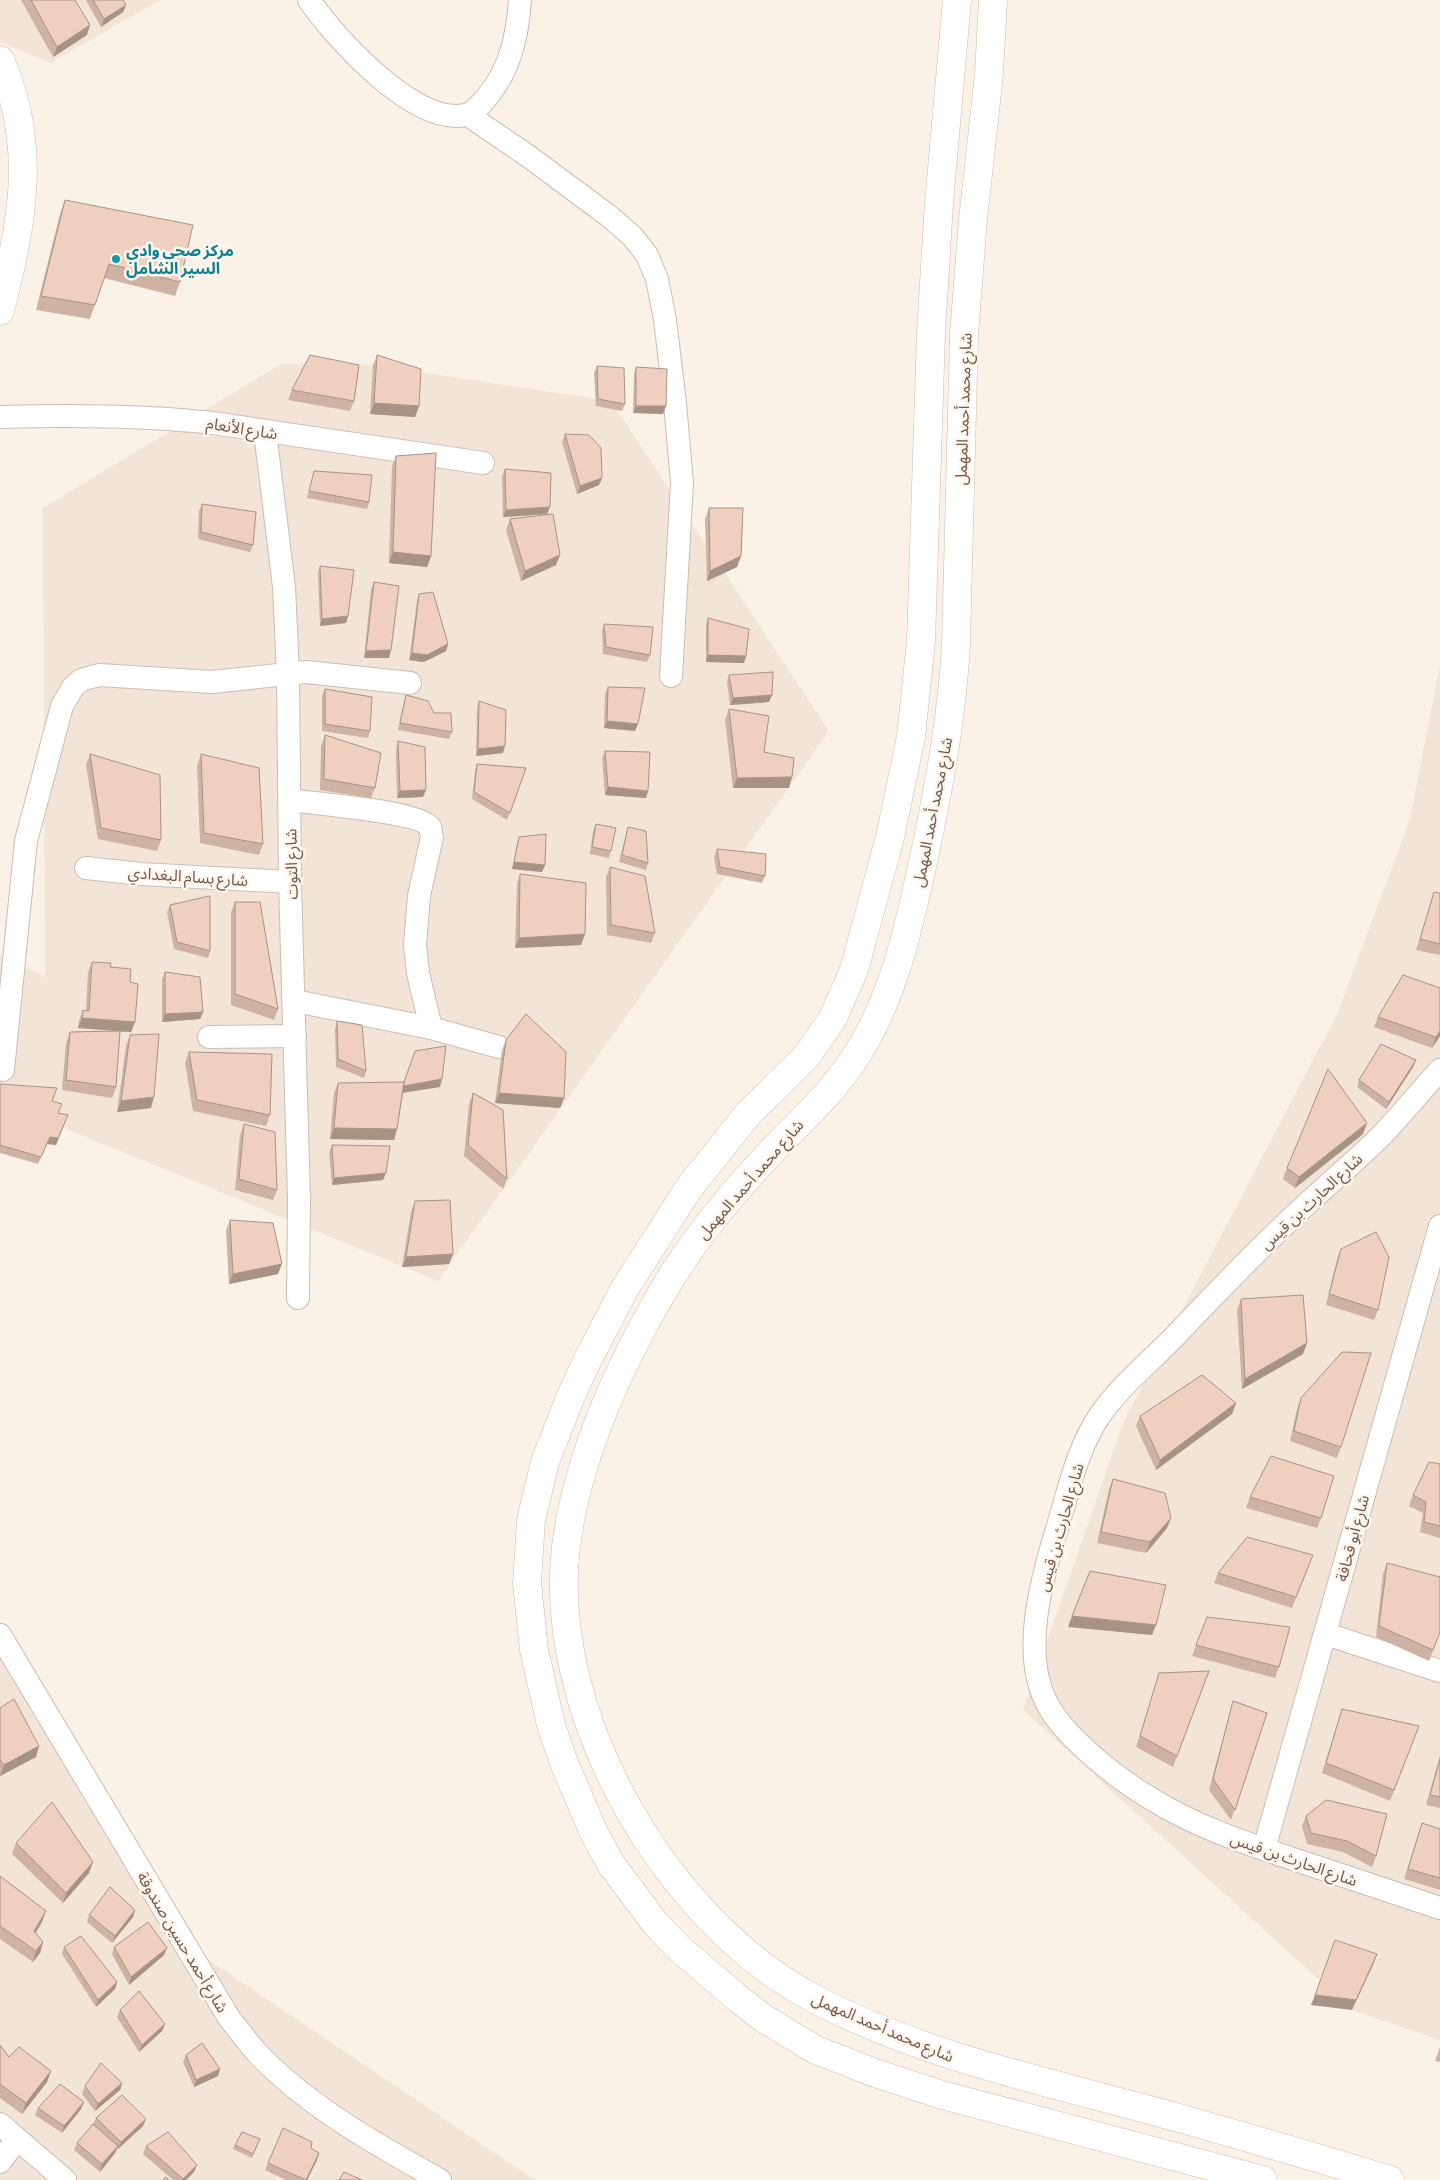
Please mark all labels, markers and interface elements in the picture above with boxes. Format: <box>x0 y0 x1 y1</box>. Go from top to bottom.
place label: مركز صحي وادي السير الشامل <box>126 242 234 279</box>
marker: مركز صحي وادي السير الشامل <box>110 253 122 265</box>
street label: شارع محمد أحمد المهمل <box>951 333 979 486</box>
street label: شارع الأنعام <box>204 414 279 446</box>
street label: شارع محمد أحمد المهمل <box>909 735 959 889</box>
street label: شارع التوت <box>282 828 305 900</box>
street label: شارع بسام البغدادي <box>127 864 249 893</box>
street label: شارع محمد أحمد المهمل <box>693 1116 810 1245</box>
street label: شارع الحارث بن قيس <box>1257 1150 1368 1256</box>
street label: شارع الحارث بن قيس <box>1034 1461 1091 1594</box>
street label: شارع أبو قحافة <box>1332 1493 1376 1584</box>
street label: شارع الحارث بن قيس <box>1227 1830 1359 1893</box>
street label: شارع أحمد حسين صندوقة <box>130 1868 232 2018</box>
street label: شارع محمد أحمد المهمل <box>808 1989 957 2069</box>

